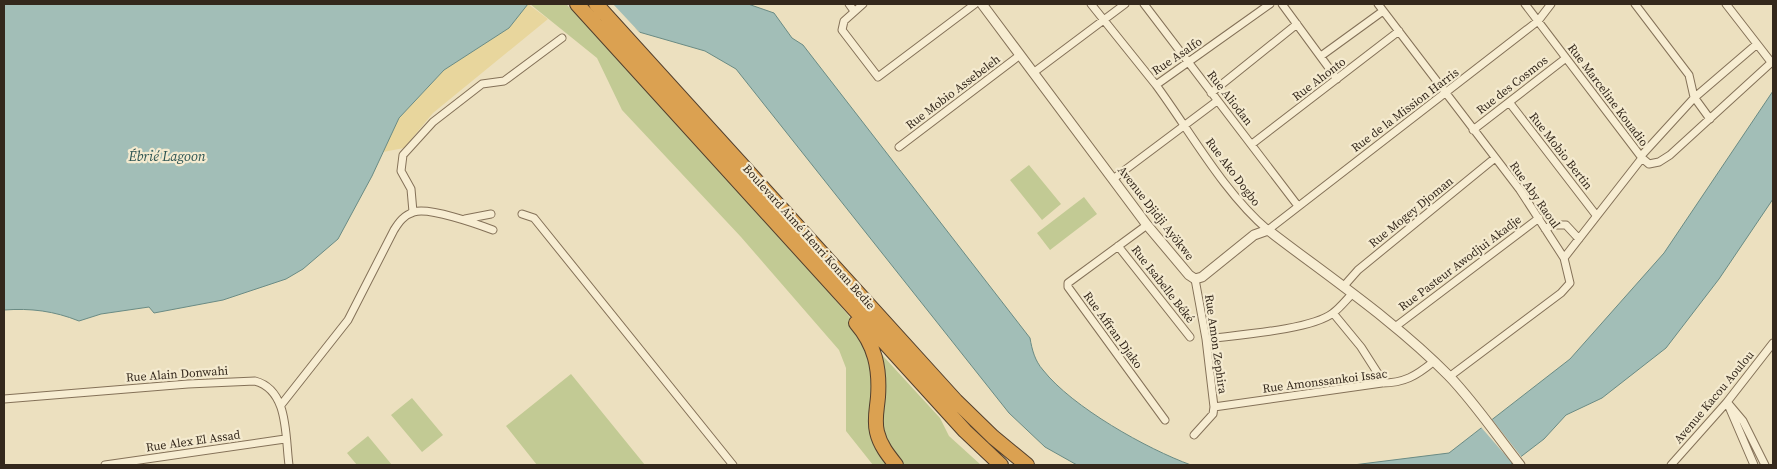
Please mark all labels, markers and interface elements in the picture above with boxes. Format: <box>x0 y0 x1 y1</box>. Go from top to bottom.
street label: Rue Asalfo <box>1149 33 1205 79</box>
street label: Rue Marceline Kouadio <box>1564 40 1652 150</box>
street label: Rue Mobio Assebeleh <box>902 51 1004 133</box>
street label: Rue des Cosmos <box>1473 52 1551 118</box>
street label: Rue Ahonto <box>1289 53 1349 104</box>
street label: Rue de la Mission Harris <box>1348 64 1462 156</box>
street label: Rue Aliodan <box>1204 67 1256 129</box>
street label: Rue Mobio Bertin <box>1526 109 1596 193</box>
street label: Rue Ako Dogbo <box>1202 134 1264 210</box>
water label: Ébrié Lagoon <box>127 146 206 166</box>
street label: Rue Aby Raoul <box>1506 158 1564 232</box>
street label: Boulevard Aimé Henri Konan Bedie <box>739 161 879 313</box>
street label: Avenue Djidji Ayökwe <box>1114 163 1198 263</box>
street label: Rue Mogey Djoman <box>1365 173 1457 251</box>
street label: Rue Pasteur Awodjui Akadje <box>1395 212 1525 314</box>
street label: Rue Isabelle Béké <box>1128 242 1198 326</box>
street label: Rue Affran Djako <box>1080 288 1147 372</box>
street label: Rue Amon Zephira <box>1201 293 1231 396</box>
street label: Avenue Kacou Aoulou <box>1670 347 1758 447</box>
street label: Rue Alain Donwahi <box>125 362 229 386</box>
street label: Rue Amonssankoi Issac <box>1262 365 1389 397</box>
street label: Rue Alex El Assad <box>145 426 241 456</box>

